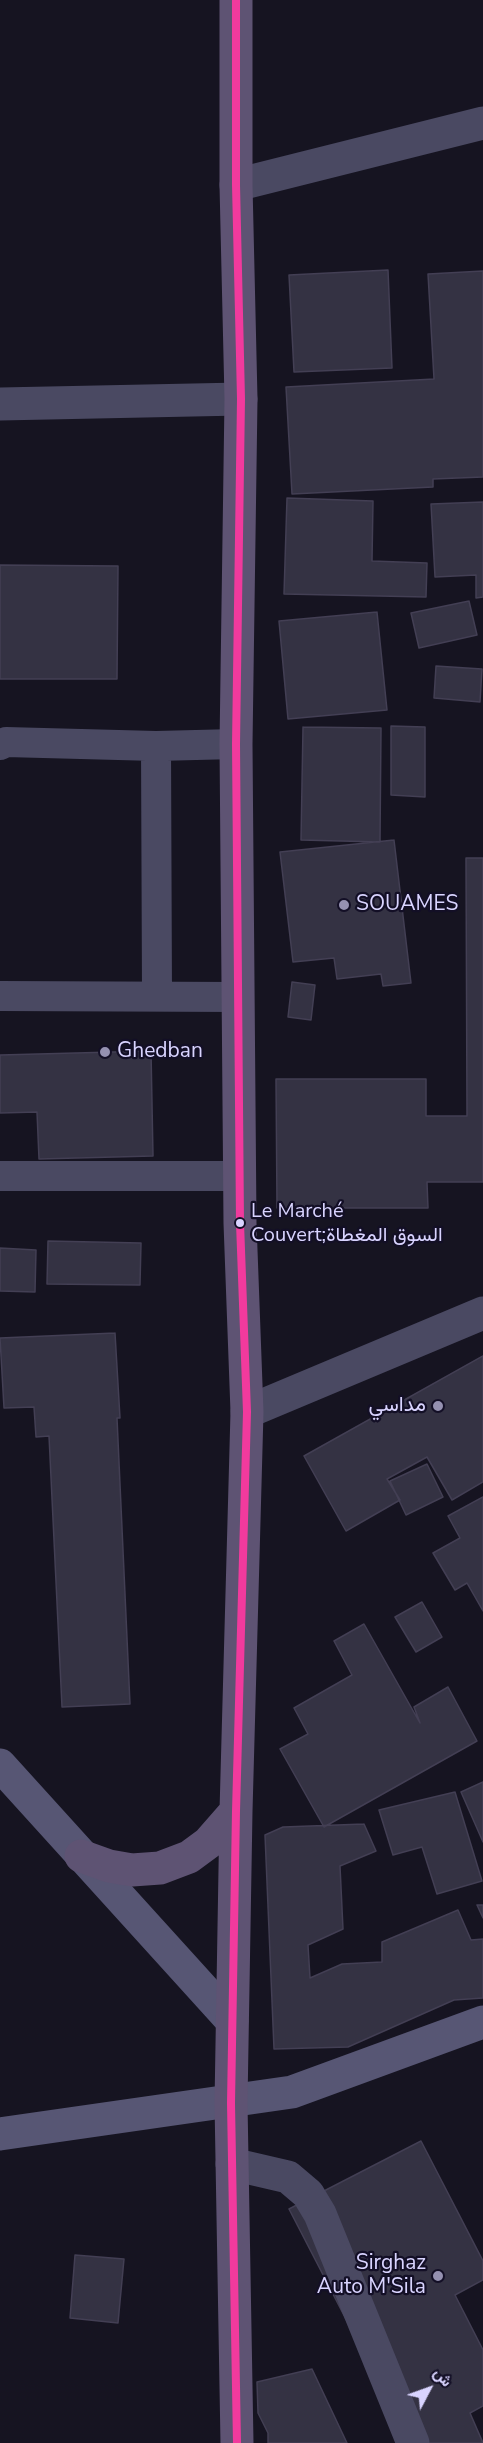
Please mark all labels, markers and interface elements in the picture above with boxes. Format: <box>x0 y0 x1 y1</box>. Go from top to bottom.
place label: SOUAMES <box>356 892 458 918</box>
marker: SOUAMES <box>337 898 351 912</box>
place label: Ghedban <box>117 1039 203 1065</box>
marker: Ghedban <box>98 1045 112 1059</box>
place label: Le Marché Couvert;السوق المغطاة <box>251 1200 443 1247</box>
marker: Le Marché Couvert;السوق المغطاة <box>234 1217 246 1229</box>
place label: مداسي <box>369 1393 426 1419</box>
marker: مداسي <box>431 1399 445 1413</box>
place label: Sirghaz Auto M'Sila <box>317 2251 426 2301</box>
marker: Sirghaz Auto M'Sila <box>431 2269 445 2283</box>
north arrow <box>399 2359 459 2419</box>
text: ش <box>428 2363 457 2392</box>

